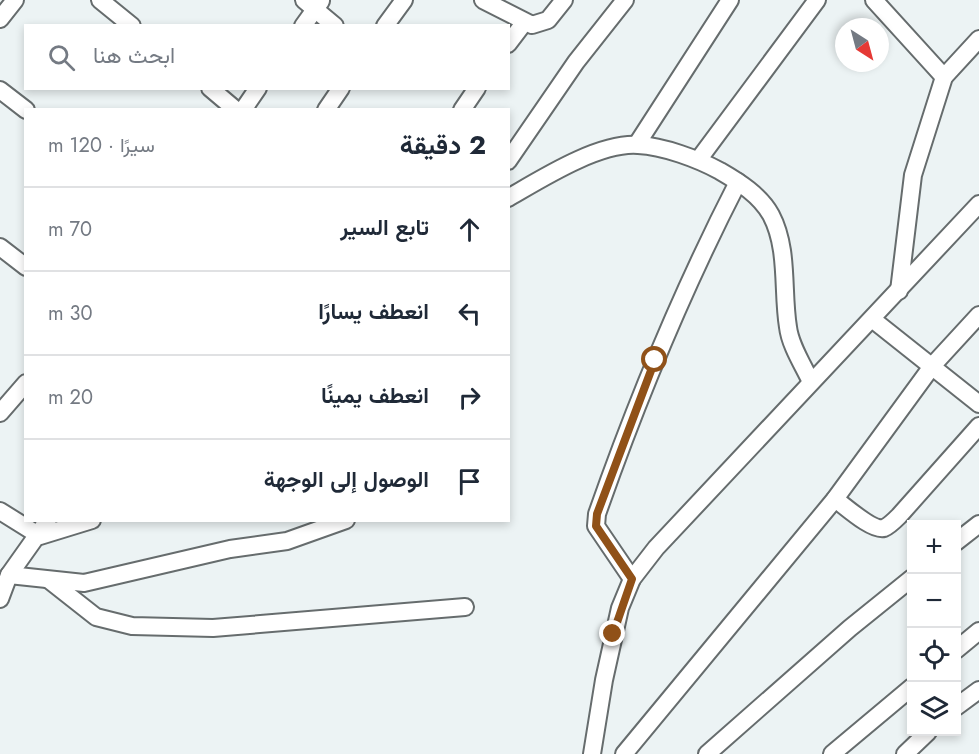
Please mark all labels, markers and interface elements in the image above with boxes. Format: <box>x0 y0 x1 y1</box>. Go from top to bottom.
north arrow <box>835 18 889 72</box>
search box <box>24 24 510 90</box>
text: ابحث هنا <box>93 39 175 71</box>
icon: search <box>45 41 78 74</box>
text: 2 دقيقة <box>400 126 486 164</box>
text: سيرًا · 120 m <box>48 131 155 160</box>
text: تابع السير <box>340 211 429 243</box>
icon: ahead <box>453 213 486 246</box>
text: 70 m <box>48 215 92 244</box>
text: انعطف يسارًا <box>318 295 429 327</box>
icon: left <box>453 297 486 330</box>
text: 30 m <box>48 299 93 328</box>
route start <box>641 346 667 372</box>
text: انعطف يمينًا <box>321 379 429 411</box>
icon: right <box>453 381 486 414</box>
text: 20 m <box>48 383 93 412</box>
text: الوصول إلى الوجهة <box>264 463 429 495</box>
icon: arrive <box>453 465 486 498</box>
map controls <box>907 520 961 736</box>
button: + <box>907 520 961 574</box>
button: − <box>907 574 961 628</box>
route end <box>599 620 625 646</box>
button: locate <box>907 628 961 682</box>
button: layers <box>907 682 961 736</box>

